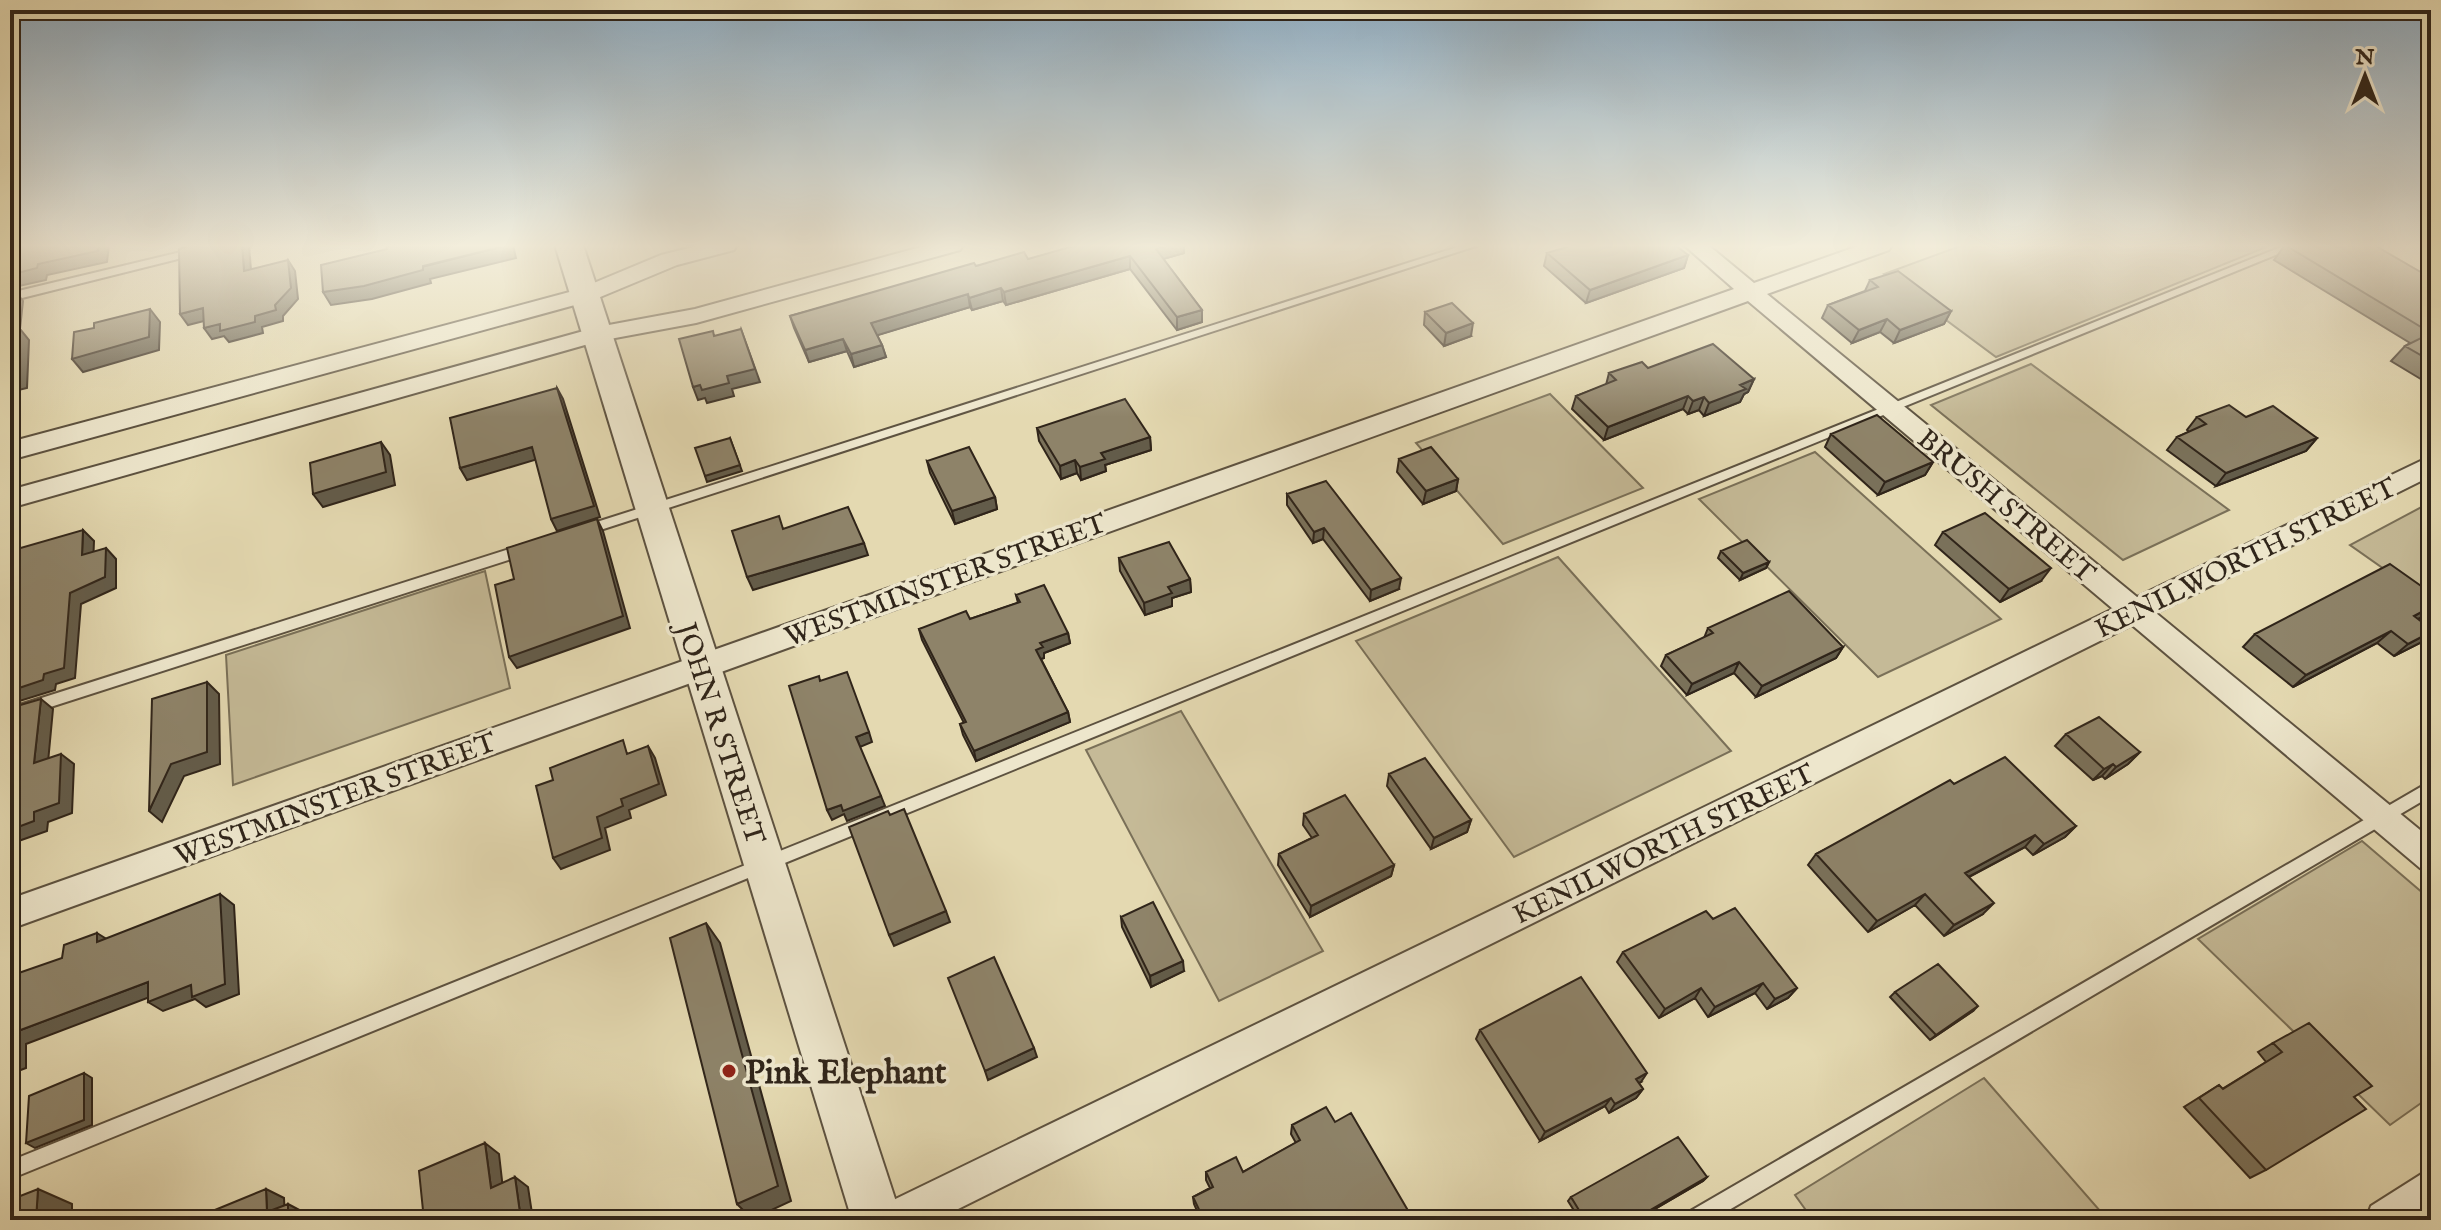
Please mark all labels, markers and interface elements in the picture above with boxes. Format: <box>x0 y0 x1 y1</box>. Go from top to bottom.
north arrow <box>2325 36 2405 116</box>
text: N <box>2354 44 2375 72</box>
street label: BRUSH STREET <box>1909 422 2102 592</box>
street label: KENILWORTH STREET <box>2090 471 2403 647</box>
street label: WESTMINSTER STREET <box>780 507 1112 656</box>
street label: JOHN R STREET <box>666 616 772 849</box>
street label: WESTMINSTER STREET <box>170 726 502 875</box>
street label: KENILWORTH STREET <box>1508 757 1821 933</box>
place label: Pink Elephant <box>745 1052 947 1095</box>
marker: Pink Elephant <box>720 1062 738 1080</box>

